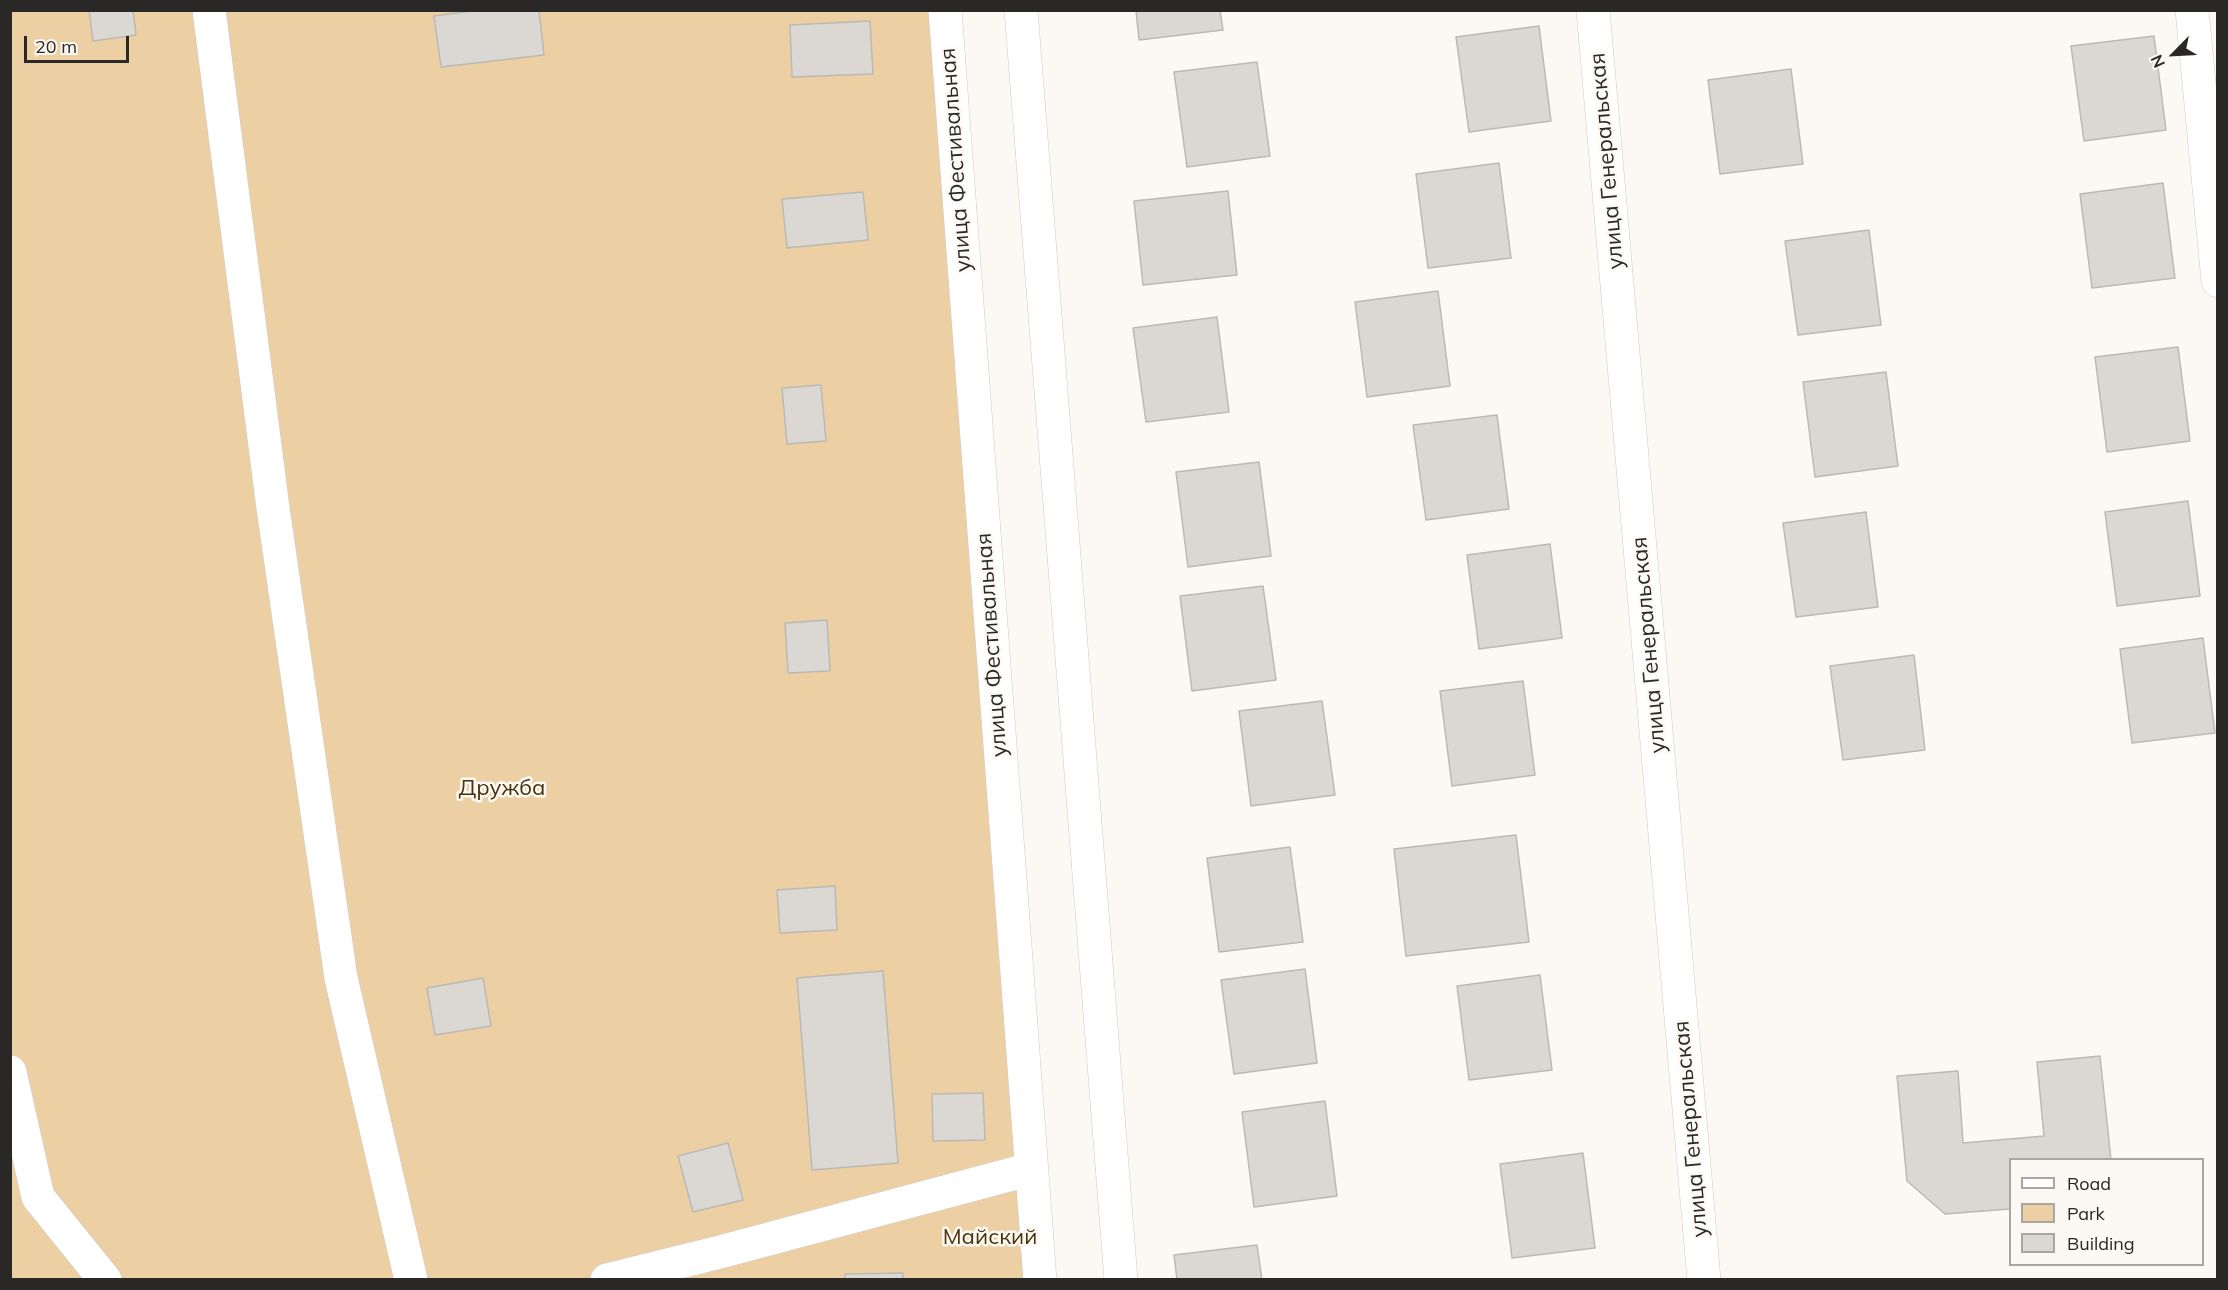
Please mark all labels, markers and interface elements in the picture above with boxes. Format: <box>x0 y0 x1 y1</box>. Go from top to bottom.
scale bar <box>27 24 132 62</box>
north arrow <box>2144 24 2204 84</box>
text: 20 m <box>35 35 77 58</box>
street label: улица Фестивальная <box>935 47 977 273</box>
street label: улица Генеральская <box>1584 52 1630 270</box>
text: N <box>2146 52 2169 71</box>
street label: улица Фестивальная <box>971 532 1013 758</box>
street label: улица Генеральская <box>1626 536 1672 754</box>
park label: Дружба <box>459 775 545 801</box>
street label: улица Генеральская <box>1668 1020 1714 1238</box>
legend <box>2009 1158 2204 1266</box>
text: Road <box>2067 1172 2111 1195</box>
text: Park <box>2067 1202 2105 1225</box>
park label: Майский <box>943 1224 1037 1250</box>
text: Building <box>2067 1232 2135 1255</box>

